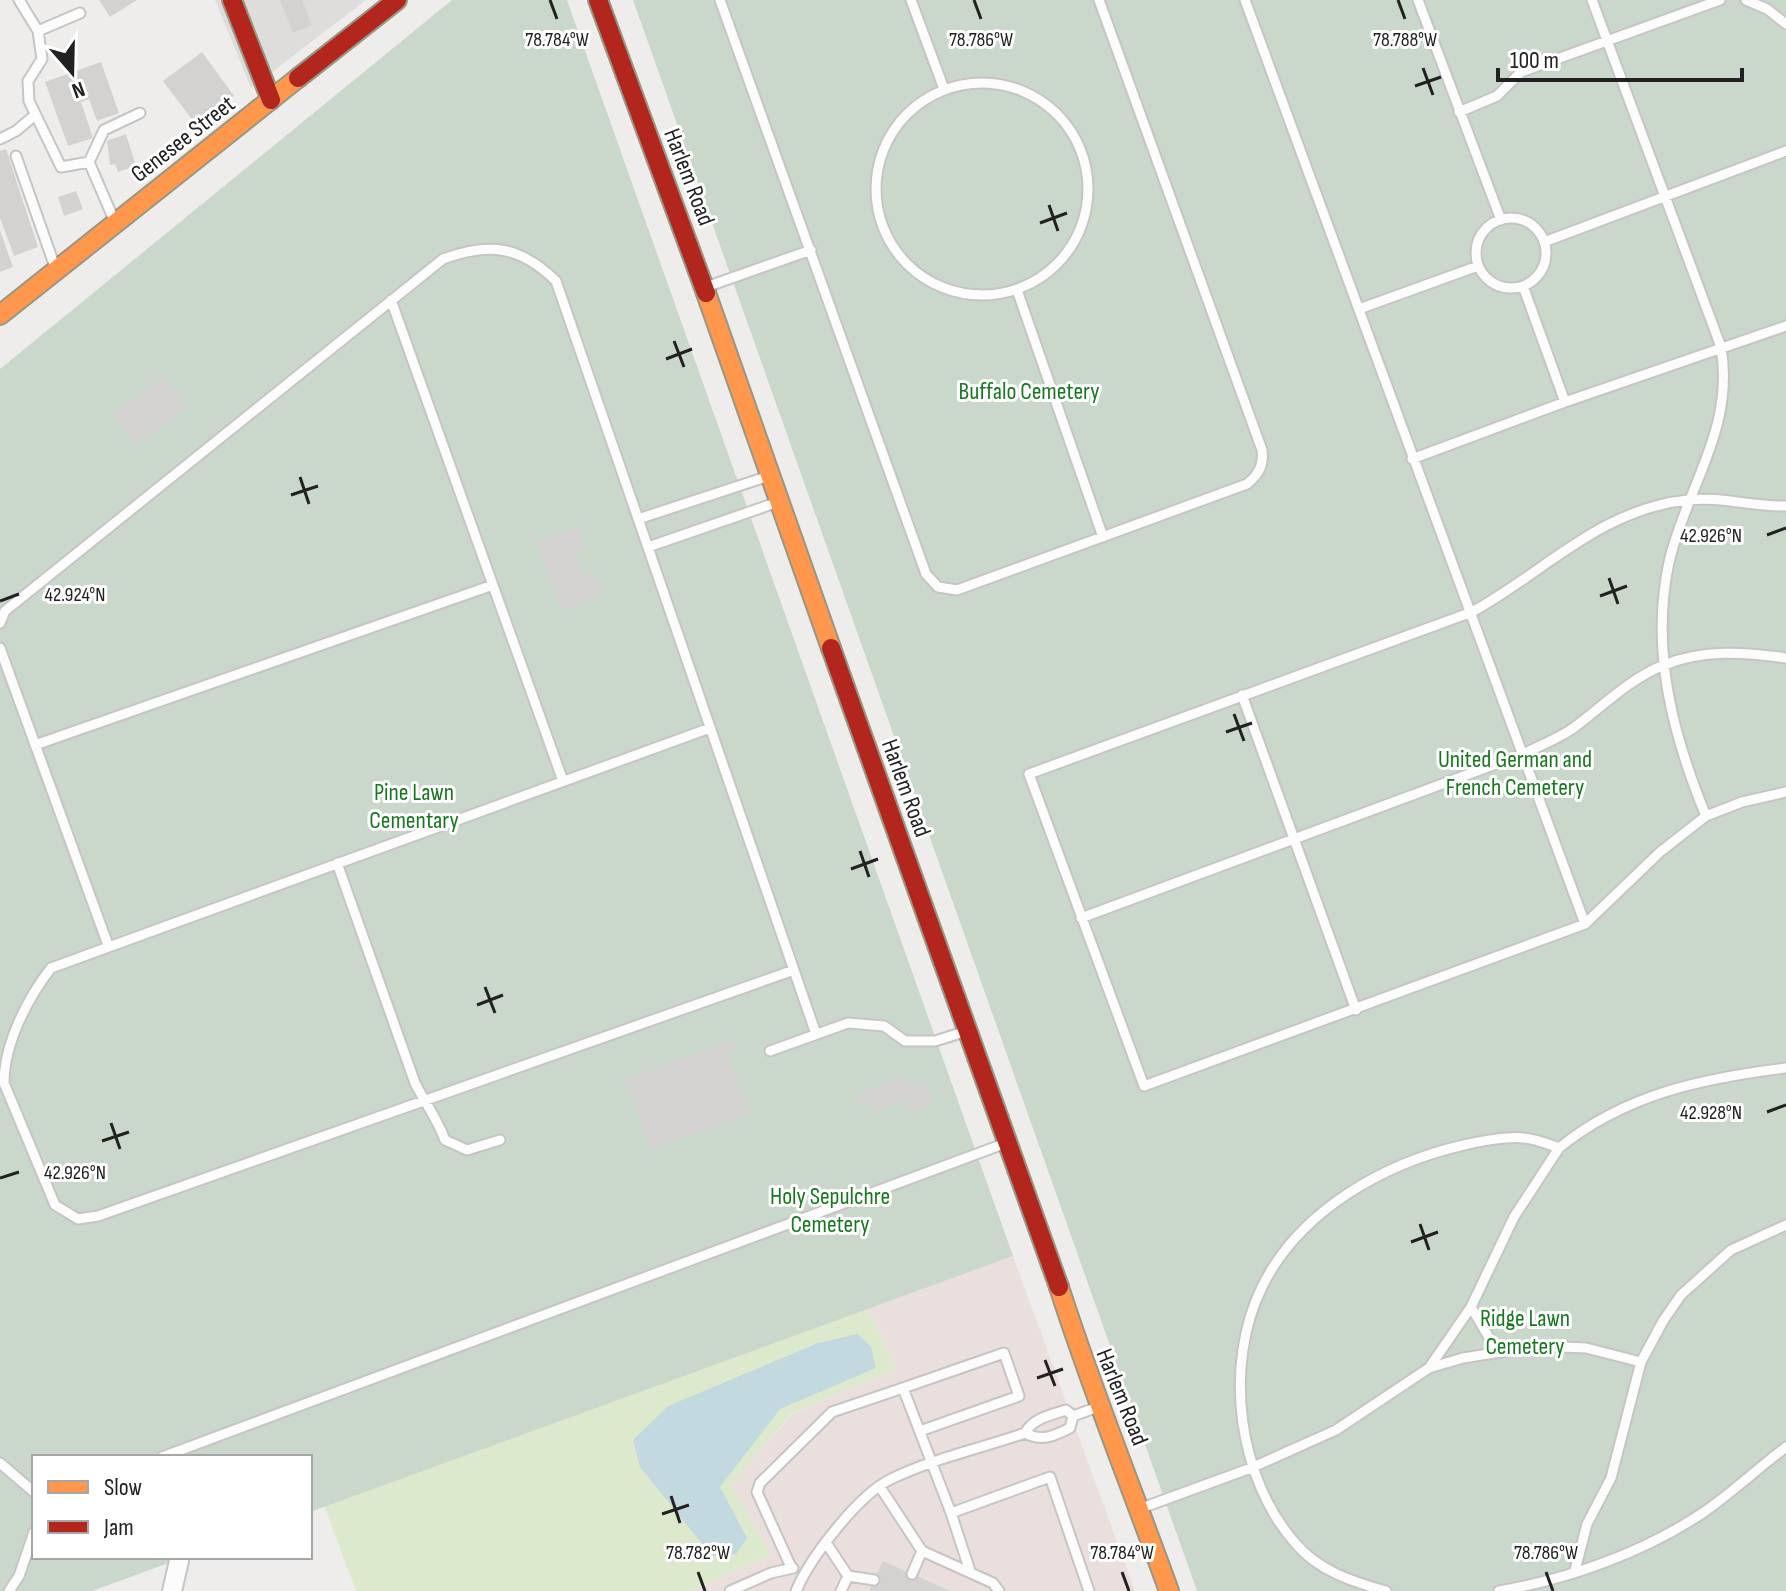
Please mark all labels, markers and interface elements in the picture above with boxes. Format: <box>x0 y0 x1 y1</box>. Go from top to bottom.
text: 78.784°W <box>525 28 589 52</box>
text: 78.786°W <box>949 28 1013 52</box>
text: 78.788°W <box>1373 28 1437 52</box>
north arrow <box>32 32 112 112</box>
scale bar <box>1498 32 1742 82</box>
text: 100 m <box>1510 46 1559 75</box>
text: N <box>68 75 88 104</box>
street label: Genesee Street <box>125 89 241 189</box>
street label: Harlem Road <box>657 124 721 230</box>
park label: Buffalo Cemetery <box>959 377 1099 406</box>
text: 42.926°N <box>1680 524 1742 548</box>
text: 42.924°N <box>45 583 105 607</box>
street label: Harlem Road <box>875 735 937 841</box>
park label: United German and French Cemetery <box>1438 745 1592 802</box>
park label: Pine Lawn Cementary <box>369 778 459 835</box>
text: 42.928°N <box>1680 1101 1742 1125</box>
text: 42.926°N <box>44 1161 106 1185</box>
park label: Holy Sepulchre Cemetery <box>770 1182 890 1239</box>
park label: Ridge Lawn Cemetery <box>1480 1304 1570 1361</box>
street label: Harlem Road <box>1090 1344 1154 1450</box>
legend <box>32 1455 312 1559</box>
text: Slow <box>104 1473 142 1502</box>
text: Jam <box>103 1513 134 1542</box>
text: 78.782°W <box>666 1541 730 1565</box>
text: 78.784°W <box>1090 1541 1154 1565</box>
text: 78.786°W <box>1514 1541 1578 1565</box>

